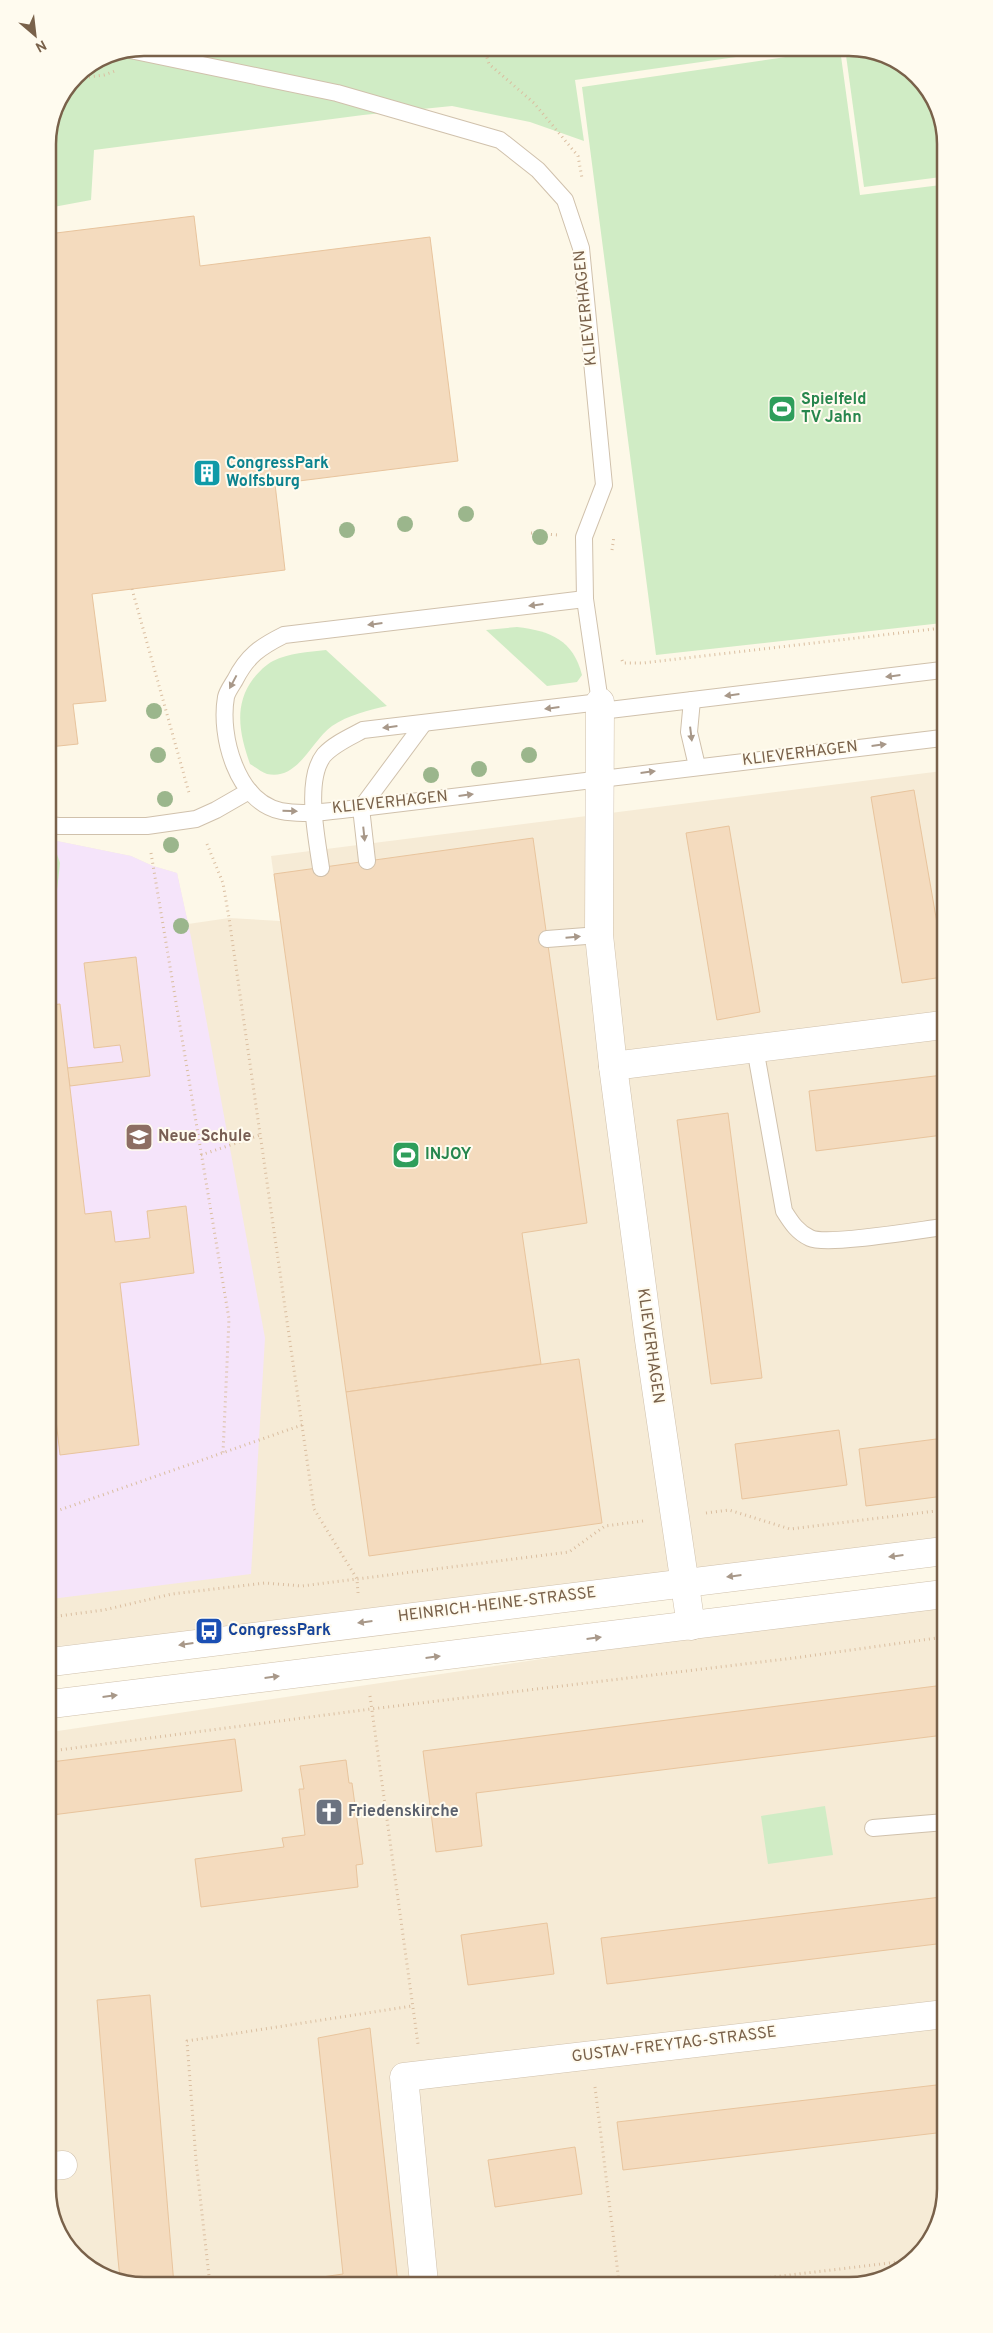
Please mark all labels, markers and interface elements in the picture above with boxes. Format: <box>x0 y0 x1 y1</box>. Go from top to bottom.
north arrow <box>10 10 60 60</box>
text: N <box>32 35 49 55</box>
street label: KLIEVERHAGEN <box>570 249 602 367</box>
place label: Spielfeld TV Jahn <box>801 390 866 428</box>
sports icon: Spielfeld TV Jahn <box>767 394 797 424</box>
place label: CongressPark Wolfsburg <box>226 454 329 492</box>
building icon: CongressPark Wolfsburg <box>192 458 222 488</box>
one-way arrow <box>528 601 544 609</box>
one-way arrow <box>366 621 382 629</box>
one-way arrow <box>885 672 901 680</box>
one-way arrow <box>229 675 238 689</box>
one-way arrow <box>724 691 740 699</box>
one-way arrow <box>543 704 559 712</box>
one-way arrow <box>382 723 398 731</box>
one-way arrow <box>687 726 695 742</box>
street label: KLIEVERHAGEN <box>741 737 859 771</box>
one-way arrow <box>871 741 887 749</box>
one-way arrow <box>640 768 656 776</box>
street label: KLIEVERHAGEN <box>331 787 449 819</box>
one-way arrow <box>458 790 474 798</box>
one-way arrow <box>282 807 298 815</box>
one-way arrow <box>360 827 368 843</box>
one-way arrow <box>565 933 581 941</box>
school or university icon: Neue Schule <box>124 1122 154 1152</box>
place label: Neue Schule <box>158 1127 251 1147</box>
sports icon: INJOY <box>391 1140 421 1170</box>
place label: INJOY <box>425 1145 472 1165</box>
street label: KLIEVERHAGEN <box>632 1287 668 1405</box>
one-way arrow <box>887 1553 903 1561</box>
one-way arrow <box>726 1573 742 1581</box>
street label: HEINRICH-HEINE-STRASSE <box>397 1583 597 1627</box>
bus stop icon: CongressPark <box>194 1616 224 1646</box>
one-way arrow <box>356 1618 372 1626</box>
place label: CongressPark <box>228 1621 331 1641</box>
one-way arrow <box>587 1634 603 1642</box>
one-way arrow <box>178 1640 194 1648</box>
one-way arrow <box>426 1653 442 1661</box>
one-way arrow <box>264 1673 280 1681</box>
one-way arrow <box>103 1692 119 1700</box>
church icon: Friedenskirche <box>314 1797 344 1827</box>
place label: Friedenskirche <box>348 1802 459 1822</box>
street label: GUSTAV-FREYTAG-STRASSE <box>571 2023 777 2067</box>

